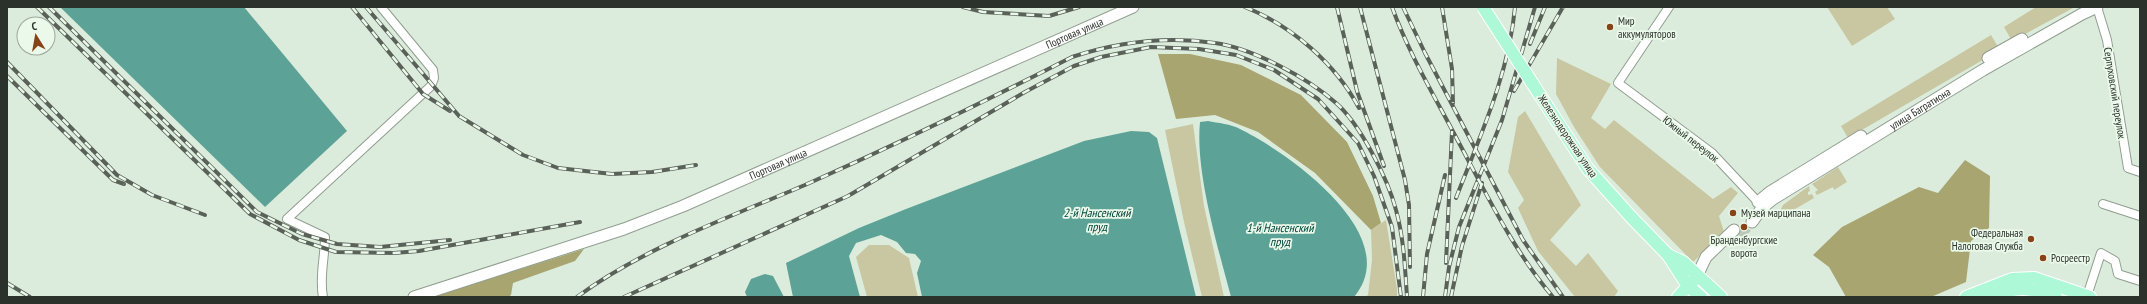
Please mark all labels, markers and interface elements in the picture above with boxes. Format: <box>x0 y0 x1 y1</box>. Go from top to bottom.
street label: Портовая улица <box>1043 14 1105 52</box>
place label: Мир аккумуляторов <box>1618 14 1676 41</box>
north arrow <box>16 16 56 56</box>
text: С <box>30 19 38 34</box>
marker: Мир аккумуляторов <box>1605 22 1615 32</box>
street label: Серпуховский переулок <box>2101 46 2129 141</box>
street label: улица Багратиона <box>1887 85 1953 133</box>
street label: Железнодорожная улица <box>1535 91 1601 180</box>
street label: Южный переулок <box>1660 113 1723 166</box>
street label: Портовая улица <box>747 145 809 183</box>
water label: 2-й Нансенский пруд <box>1064 205 1132 234</box>
place label: Музей марципана <box>1741 206 1811 220</box>
marker: Музей марципана <box>1728 208 1738 218</box>
water label: 1-й Нансенский пруд <box>1247 220 1315 249</box>
marker: Бранденбургские ворота <box>1739 222 1749 232</box>
place label: Федеральная Налоговая Служба <box>1952 226 2023 253</box>
place label: Бранденбургские ворота <box>1710 233 1778 260</box>
marker: Федеральная Налоговая Служба <box>2026 234 2036 244</box>
place label: Росреестр <box>2051 251 2090 265</box>
marker: Росреестр <box>2038 253 2048 263</box>

